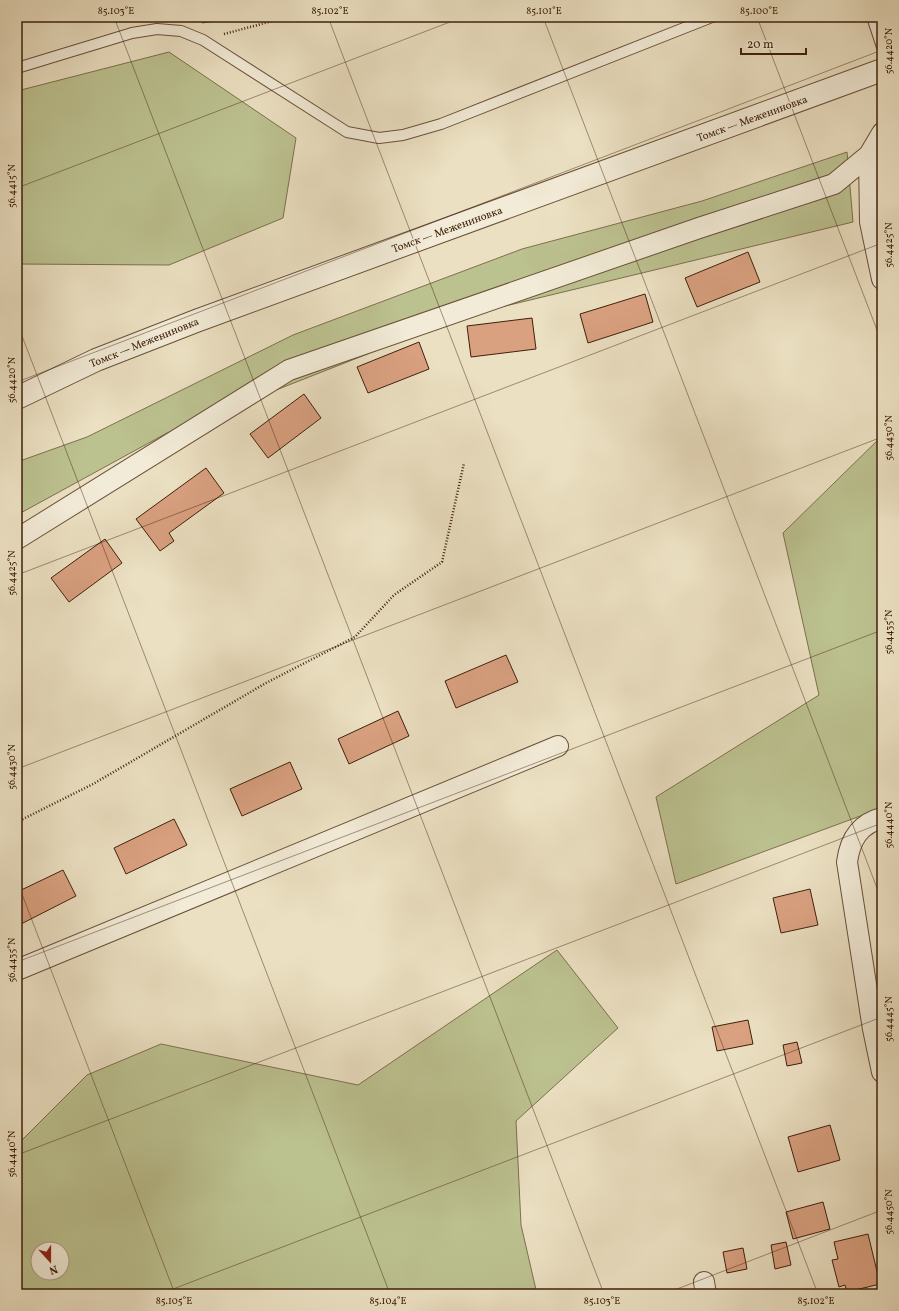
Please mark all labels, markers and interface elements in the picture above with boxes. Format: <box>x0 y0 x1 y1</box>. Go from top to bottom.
text: 85.103°E <box>98 4 134 18</box>
text: 85.102°E <box>312 4 348 18</box>
text: 85.101°E <box>526 4 562 18</box>
text: 85.100°E <box>740 4 778 18</box>
text: 56.4420°N <box>882 27 896 74</box>
scale bar <box>741 30 806 56</box>
text: 20 m <box>747 37 774 53</box>
street label: Томск — Межениновка <box>695 92 810 146</box>
text: 56.4415°N <box>5 163 19 208</box>
street label: Томск — Межениновка <box>390 203 505 257</box>
text: 56.4425°N <box>882 222 896 268</box>
street label: Томск — Межениновка <box>88 314 202 372</box>
text: 56.4420°N <box>5 356 19 403</box>
text: 56.4430°N <box>882 415 896 461</box>
text: 56.4425°N <box>5 550 19 596</box>
text: 56.4435°N <box>882 609 896 654</box>
text: 56.4430°N <box>5 744 19 790</box>
text: 56.4440°N <box>882 801 896 848</box>
text: 56.4435°N <box>5 937 19 982</box>
text: 56.4445°N <box>882 996 896 1042</box>
text: 56.4440°N <box>5 1130 19 1177</box>
text: 56.4450°N <box>882 1189 896 1235</box>
north arrow <box>30 1241 70 1281</box>
text: N <box>47 1261 59 1277</box>
text: 85.105°E <box>156 1294 192 1308</box>
text: 85.104°E <box>369 1294 407 1308</box>
text: 85.103°E <box>584 1294 620 1308</box>
text: 85.102°E <box>798 1294 834 1308</box>

